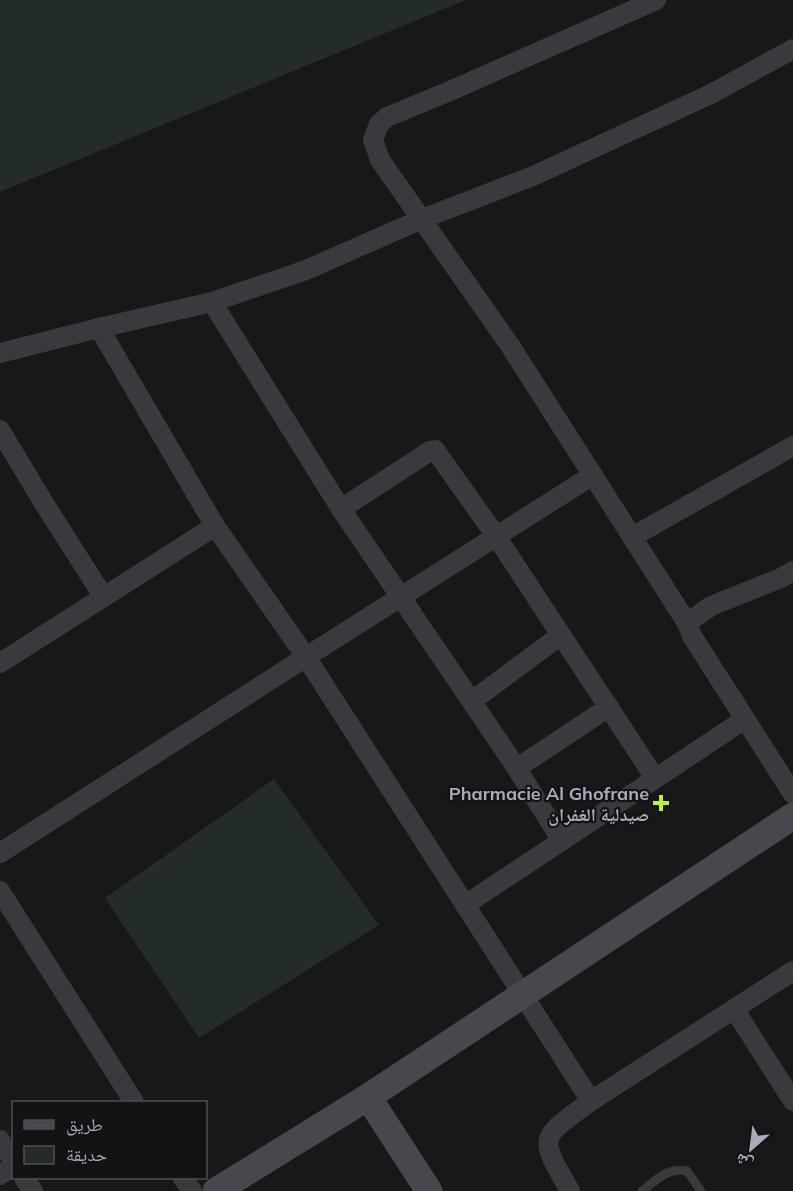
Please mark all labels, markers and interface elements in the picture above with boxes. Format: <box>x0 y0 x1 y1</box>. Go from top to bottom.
place label: Pharmacie Al Ghofrane صيدلية الغفران <box>449 782 649 826</box>
marker: Pharmacie Al Ghofrane صيدلية الغفران <box>654 796 668 810</box>
legend <box>12 1101 207 1179</box>
text: طريق <box>66 1113 103 1136</box>
north arrow <box>721 1119 781 1179</box>
text: حديقة <box>66 1143 107 1166</box>
text: ش <box>732 1149 756 1175</box>

